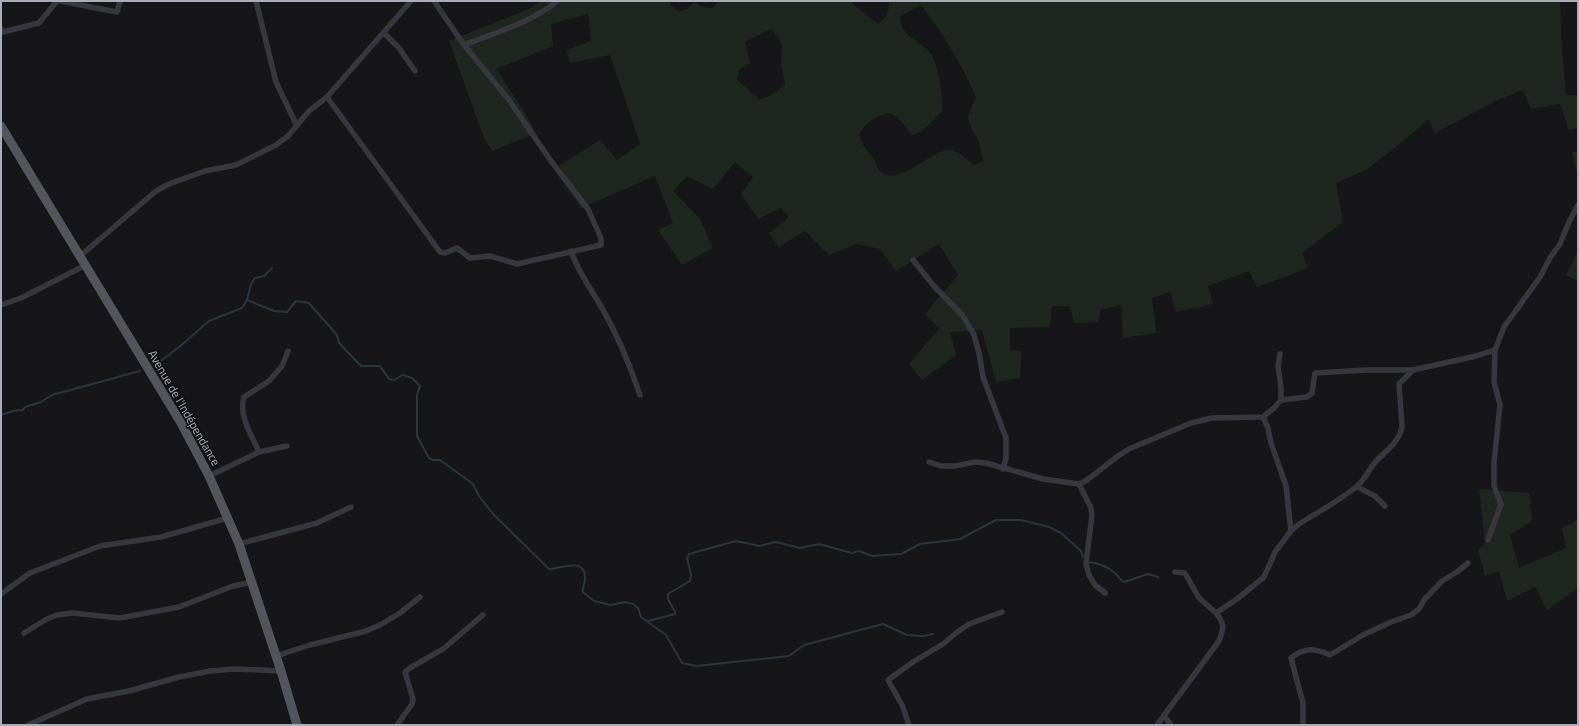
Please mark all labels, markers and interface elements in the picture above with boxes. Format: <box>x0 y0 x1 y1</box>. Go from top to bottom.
street label: Avenue de l'Indépendance <box>143 346 225 469</box>

